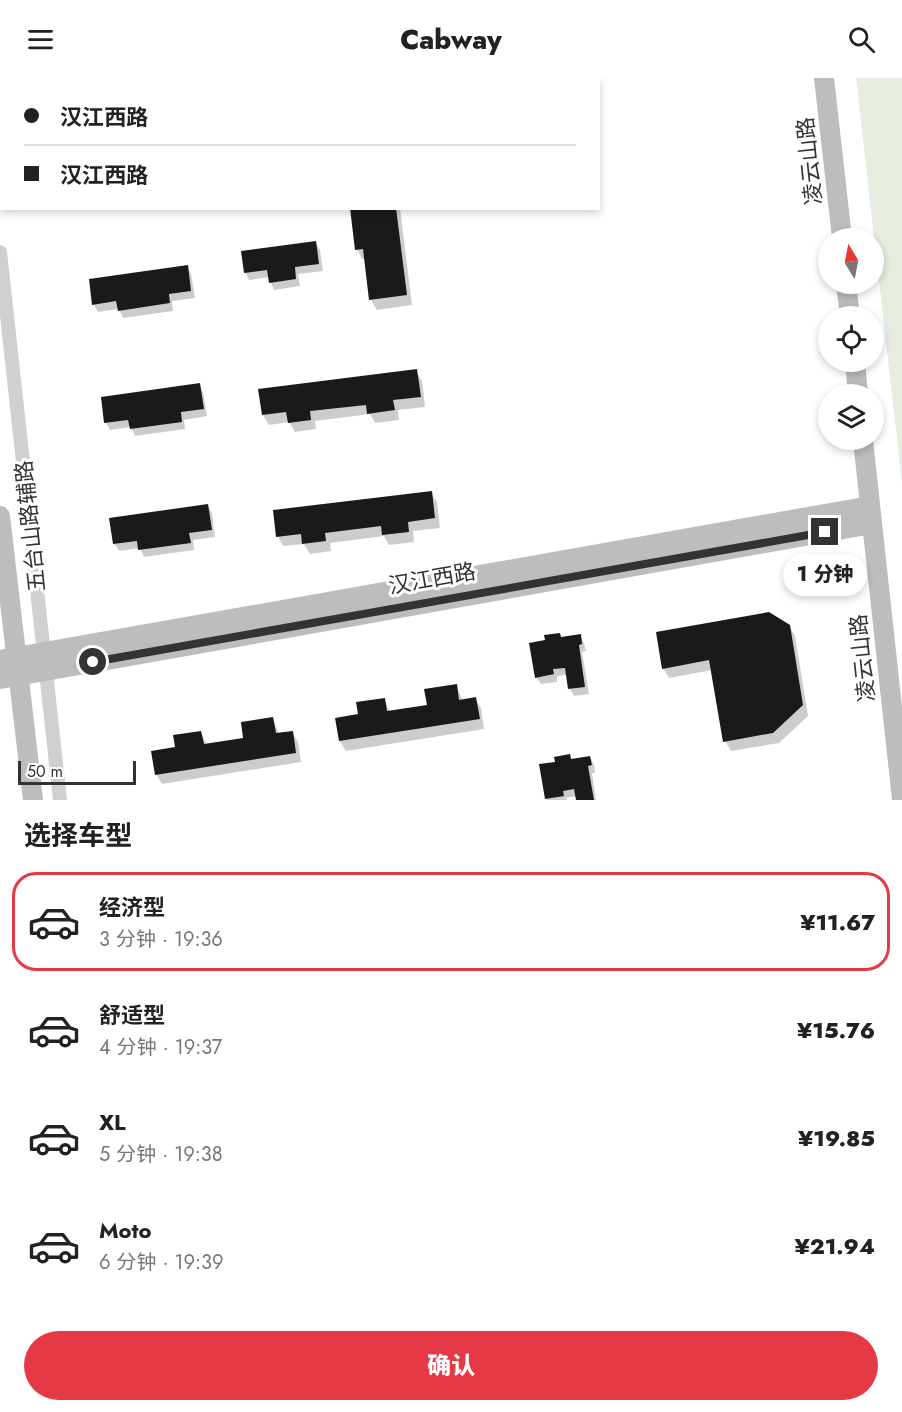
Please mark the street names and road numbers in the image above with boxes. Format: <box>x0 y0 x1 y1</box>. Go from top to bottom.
street label: 凌云山路 <box>788 116 830 206</box>
street label: 五台山路辅路 <box>7 459 53 593</box>
street label: 汉江西路 <box>386 555 478 601</box>
street label: 凌云山路 <box>841 613 883 703</box>

